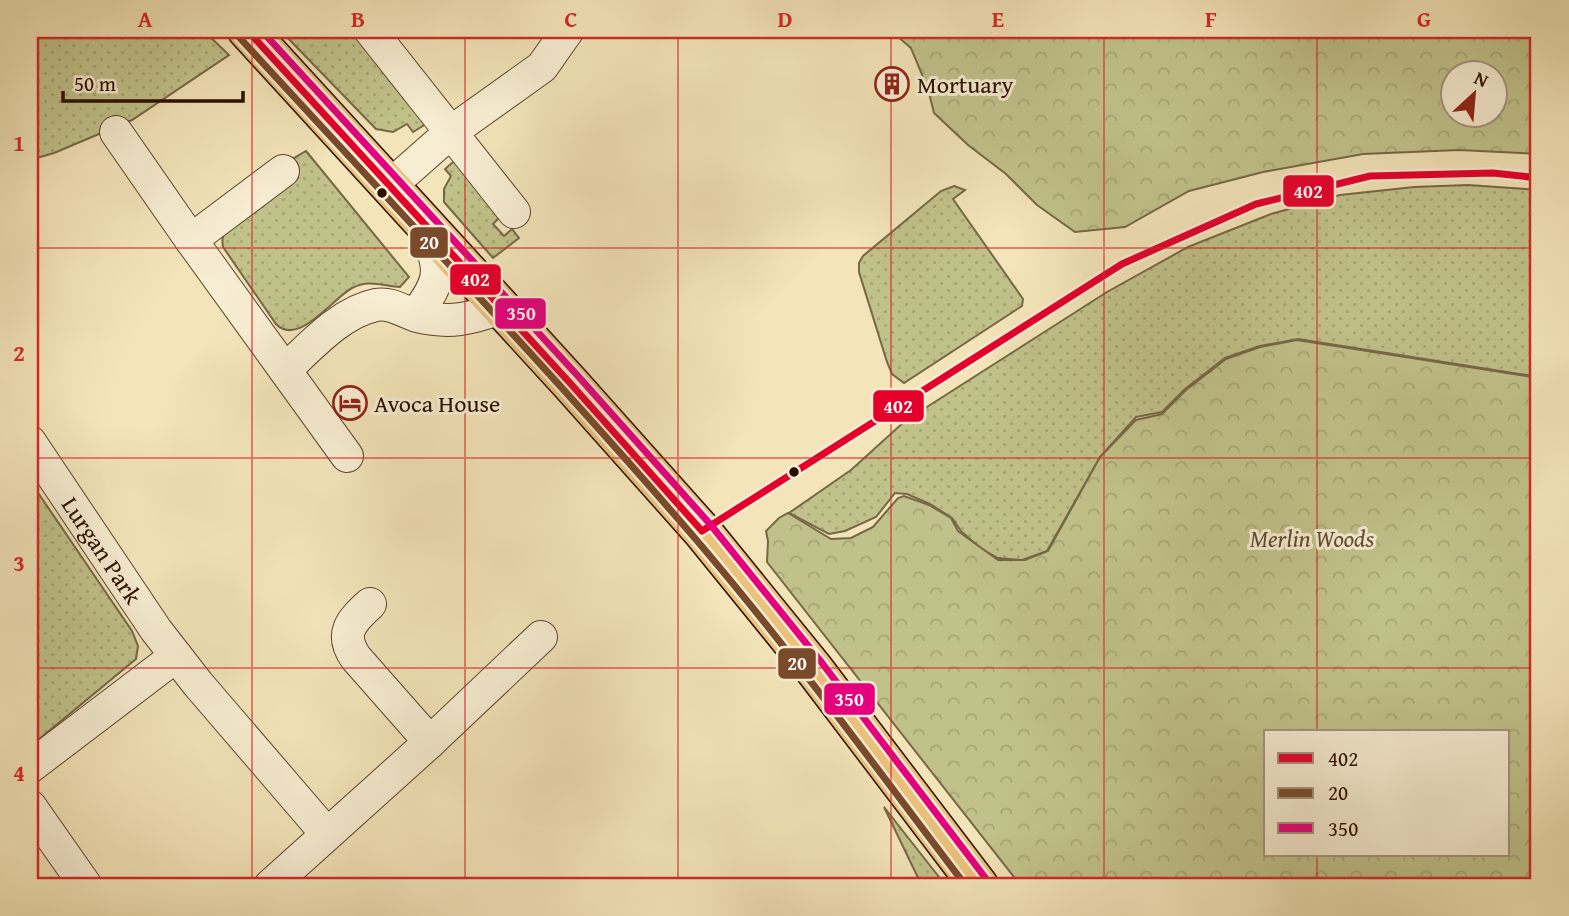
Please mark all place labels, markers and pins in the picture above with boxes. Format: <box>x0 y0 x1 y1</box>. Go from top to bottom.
building icon: Mortuary <box>873 65 911 103</box>
place label: Mortuary <box>917 67 1014 102</box>
unlabelled marker <box>375 186 389 200</box>
hotel icon: Avoca House <box>331 384 369 422</box>
place label: Avoca House <box>374 386 500 421</box>
unlabelled marker <box>787 465 801 479</box>

